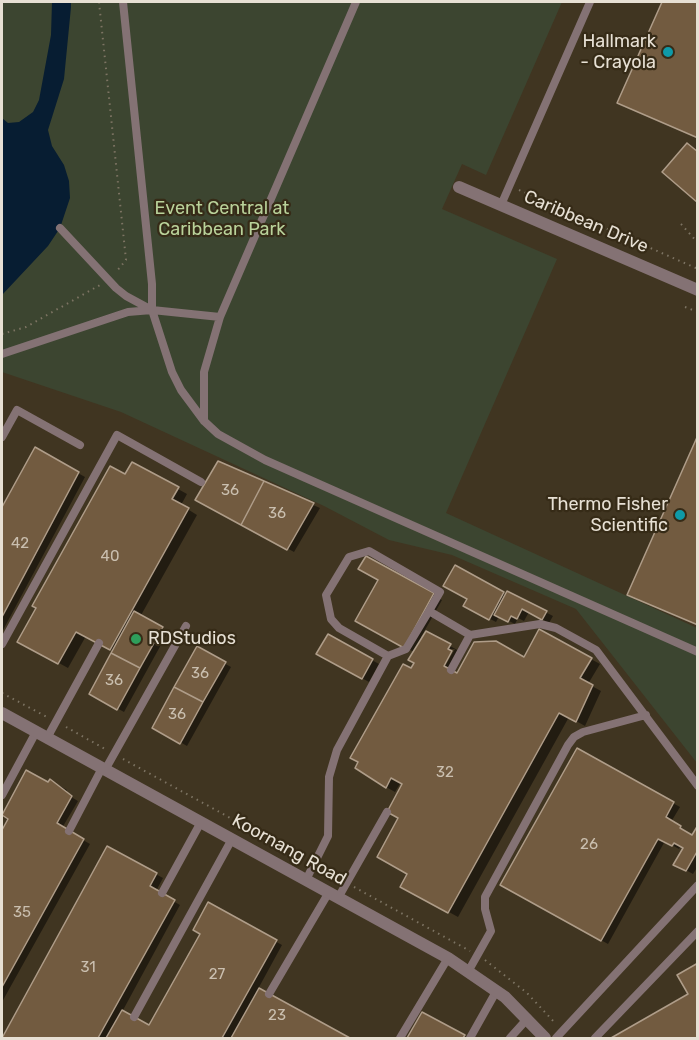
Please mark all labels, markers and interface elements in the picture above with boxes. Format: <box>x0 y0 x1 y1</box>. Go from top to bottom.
place label: Hallmark - Crayola <box>580 31 656 74</box>
marker: Hallmark - Crayola <box>661 45 675 59</box>
street label: Caribbean Drive <box>520 186 652 258</box>
park label: Event Central at Caribbean Park <box>155 198 289 240</box>
house number: 36 <box>221 482 239 500</box>
place label: Thermo Fisher Scientific <box>547 494 668 536</box>
house number: 36 <box>268 505 286 523</box>
marker: Thermo Fisher Scientific <box>673 508 687 522</box>
house number: 42 <box>11 535 29 553</box>
house number: 40 <box>101 548 119 566</box>
place label: RDStudios <box>148 628 236 650</box>
marker: RDStudios <box>129 632 143 646</box>
house number: 36 <box>191 665 209 683</box>
house number: 36 <box>105 672 123 690</box>
house number: 36 <box>168 706 186 724</box>
house number: 32 <box>436 764 454 782</box>
street label: Koornang Road <box>228 810 350 890</box>
house number: 26 <box>580 836 598 854</box>
house number: 35 <box>13 904 31 922</box>
house number: 31 <box>80 959 96 977</box>
house number: 27 <box>209 966 225 984</box>
house number: 23 <box>268 1007 286 1025</box>

